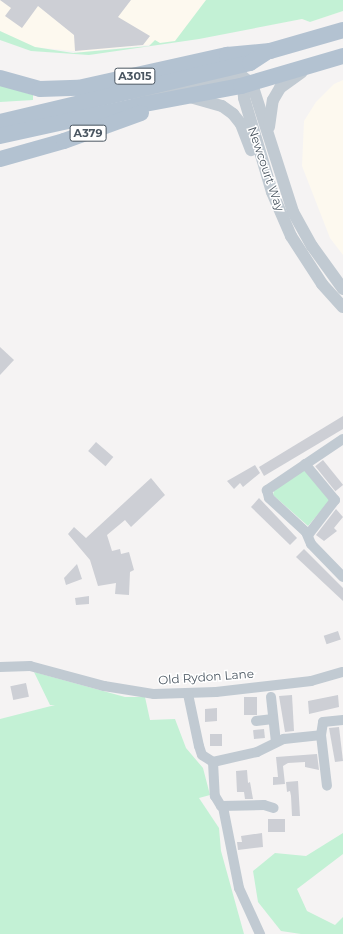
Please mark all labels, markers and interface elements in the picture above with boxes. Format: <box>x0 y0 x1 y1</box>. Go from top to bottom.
road number: A3015 <box>114 67 156 85</box>
road number: A379 <box>69 124 107 142</box>
street label: Newcourt Way <box>245 125 287 213</box>
street label: Old Rydon Lane <box>158 666 254 688</box>

